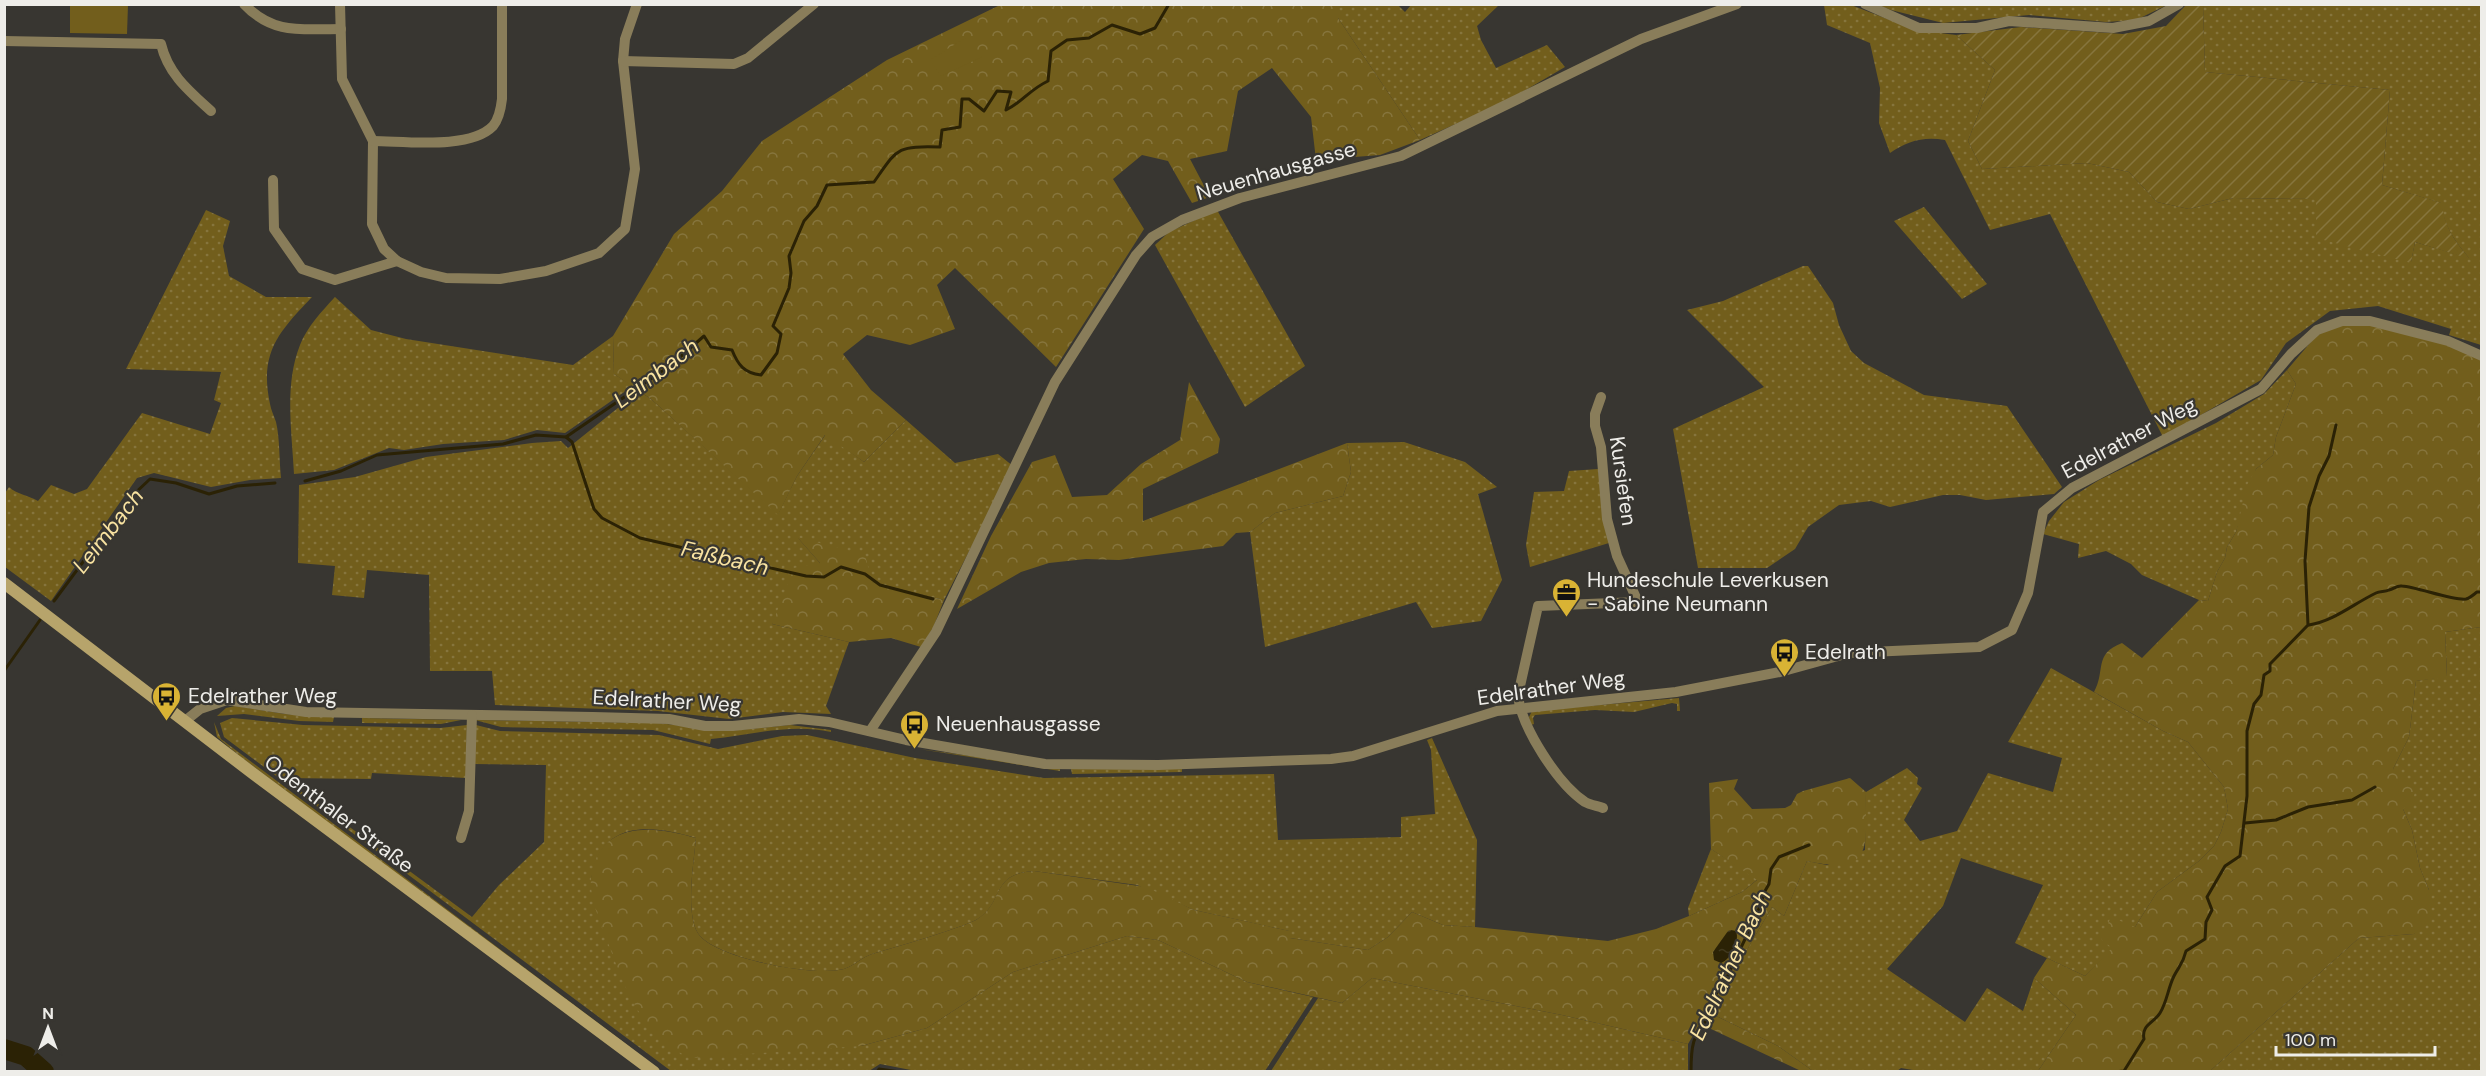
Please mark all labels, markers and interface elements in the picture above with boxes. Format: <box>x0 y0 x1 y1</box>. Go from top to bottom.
street label: Neuenhausgasse <box>1193 135 1359 207</box>
water label: Leimbach <box>608 331 704 415</box>
street label: Edelrather Weg <box>2057 391 2202 485</box>
street label: Kursiefen <box>1603 435 1643 527</box>
water label: Leimbach <box>66 483 150 579</box>
water label: Faßbach <box>679 534 771 582</box>
place label: Hundeschule Leverkusen - Sabine Neumann <box>1587 566 1829 618</box>
office icon: Hundeschule Leverkusen - Sabine Neumann <box>1550 576 1582 618</box>
bus stop icon: Edelrath <box>1768 636 1800 678</box>
place label: Edelrath <box>1805 638 1886 666</box>
street label: Edelrather Weg <box>1475 664 1627 712</box>
bus stop icon: Edelrather Weg <box>151 680 183 722</box>
place label: Edelrather Weg <box>188 682 337 710</box>
street label: Edelrather Weg <box>592 683 742 719</box>
bus stop icon: Neuenhausgasse <box>899 708 931 750</box>
place label: Neuenhausgasse <box>936 710 1101 738</box>
street label: Odenthaler Straße <box>259 749 419 879</box>
water label: Edelrather Bach <box>1683 885 1777 1045</box>
north arrow <box>18 998 78 1058</box>
text: N <box>42 1003 54 1024</box>
scale bar <box>2276 1019 2435 1057</box>
text: 100 m <box>2285 1028 2336 1052</box>

